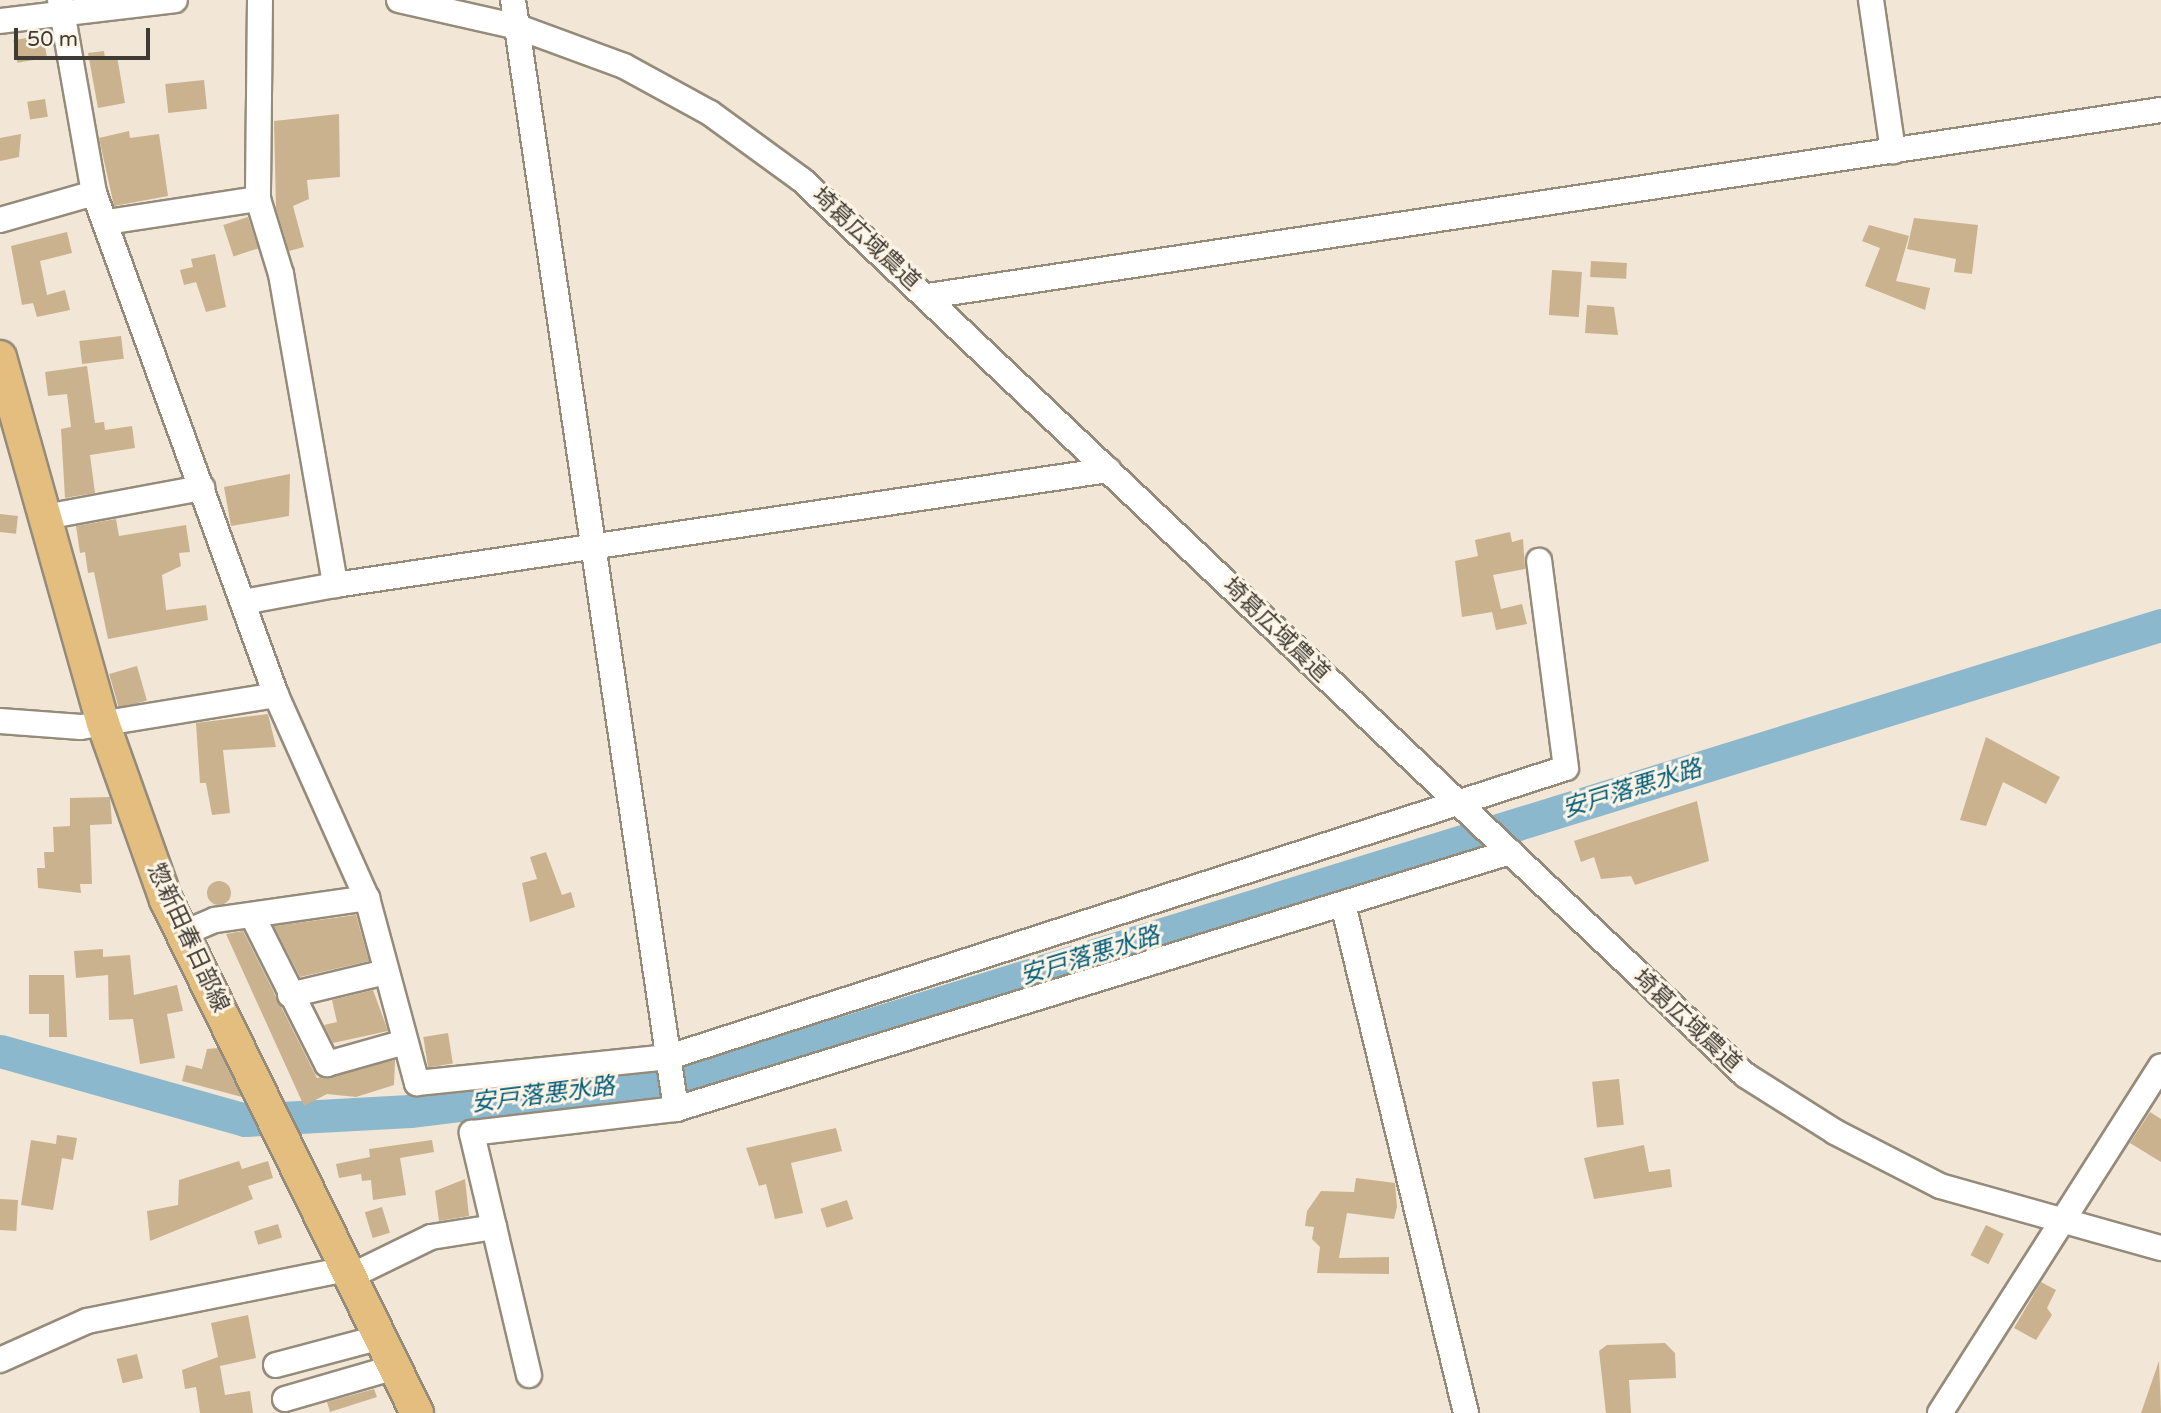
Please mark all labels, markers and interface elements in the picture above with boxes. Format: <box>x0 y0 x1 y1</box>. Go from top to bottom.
scale bar <box>18 14 154 58</box>
text: 50 m <box>27 27 78 52</box>
street label: 埼葛広域農道 <box>806 182 926 296</box>
street label: 埼葛広域農道 <box>1217 572 1335 688</box>
water label: 安戸落悪水路 <box>1559 754 1705 824</box>
street label: 惣新田春日部線 <box>141 859 235 1017</box>
water label: 安戸落悪水路 <box>1017 921 1163 991</box>
street label: 埼葛広域農道 <box>1627 964 1747 1078</box>
water label: 安戸落悪水路 <box>470 1072 616 1118</box>

